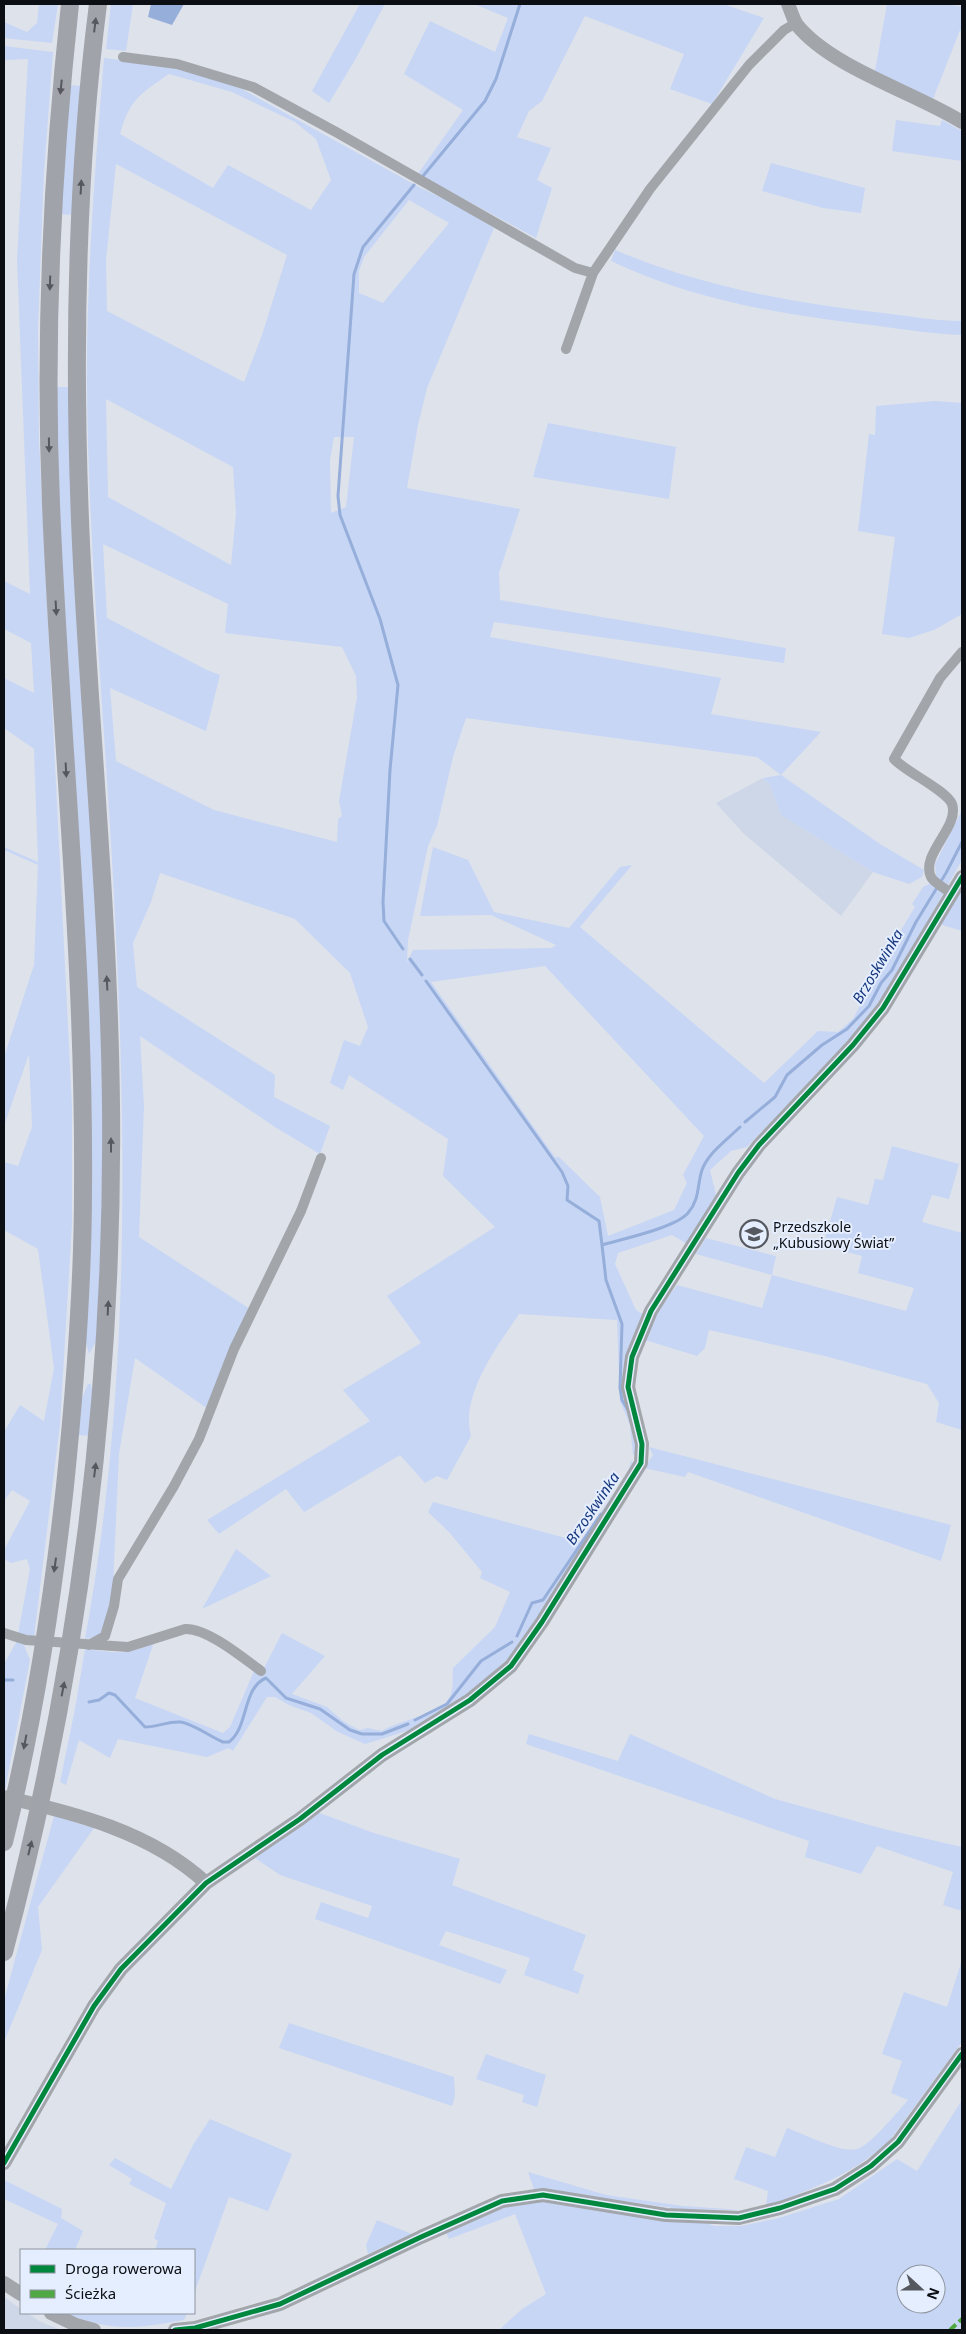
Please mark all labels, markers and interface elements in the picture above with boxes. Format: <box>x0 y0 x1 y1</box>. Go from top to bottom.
one-way arrow <box>91 17 99 33</box>
one-way arrow <box>57 79 65 95</box>
one-way arrow <box>78 178 86 194</box>
one-way arrow <box>45 275 53 291</box>
one-way arrow <box>46 438 54 454</box>
one-way arrow <box>53 600 61 616</box>
one-way arrow <box>63 762 71 778</box>
water label: Brzoskwinka <box>847 925 907 1007</box>
one-way arrow <box>102 975 110 991</box>
one-way arrow <box>107 1137 115 1153</box>
place label: Przedszkole „Kubusiowy Świat” <box>773 1217 894 1252</box>
school or university icon: Przedszkole „Kubusiowy Świat” <box>739 1219 769 1249</box>
one-way arrow <box>104 1299 112 1315</box>
one-way arrow <box>91 1461 99 1477</box>
water label: Brzoskwinka <box>560 1467 624 1548</box>
one-way arrow <box>51 1557 59 1573</box>
one-way arrow <box>60 1681 68 1697</box>
one-way arrow <box>21 1735 29 1751</box>
one-way arrow <box>26 1841 34 1856</box>
legend <box>20 2249 195 2314</box>
text: Droga rowerowa <box>65 2258 182 2278</box>
north arrow <box>896 2264 946 2314</box>
text: Ścieżka <box>65 2283 116 2303</box>
text: N <box>923 2285 945 2303</box>

